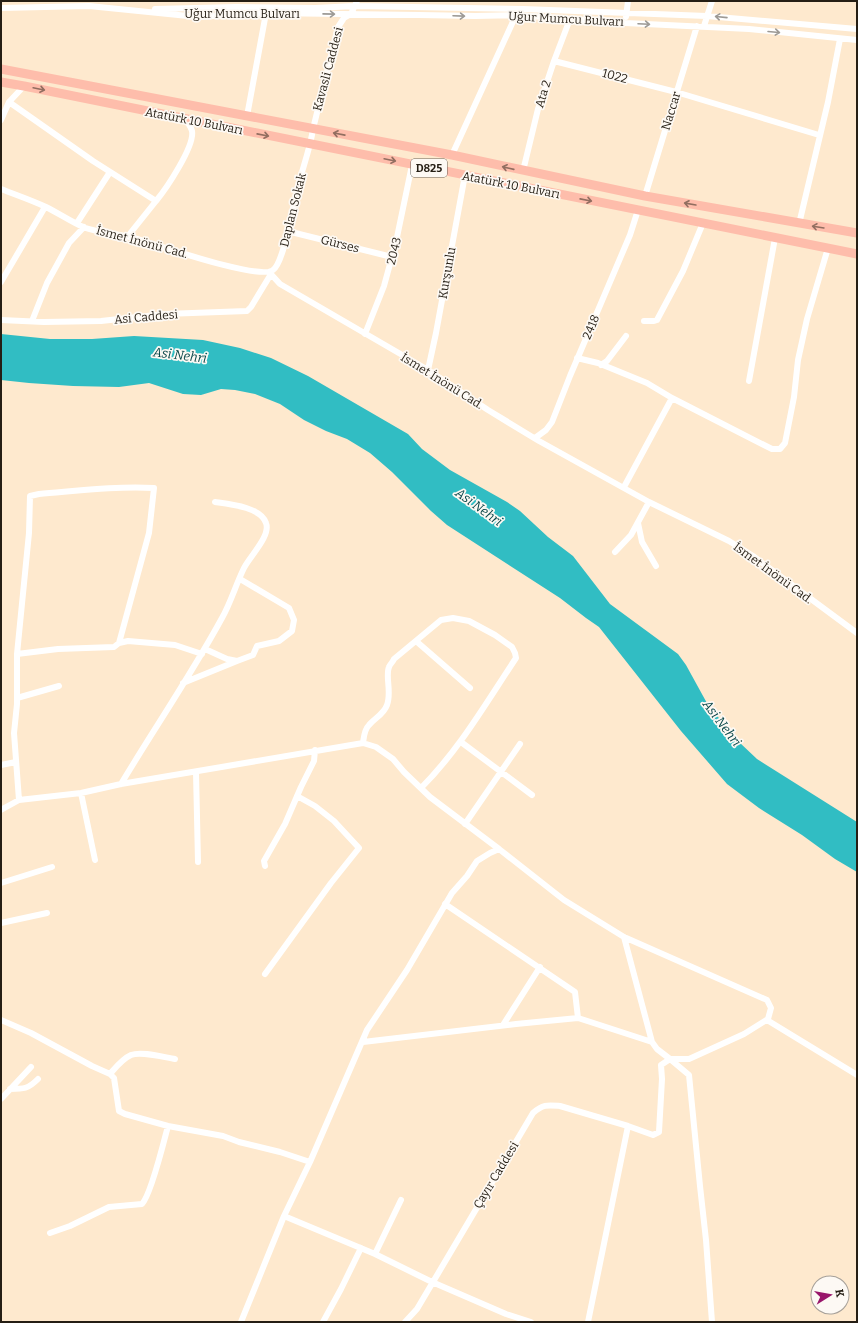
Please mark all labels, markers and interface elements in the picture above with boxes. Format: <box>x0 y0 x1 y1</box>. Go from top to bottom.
street label: Uğur Mumcu Bulvarı <box>184 7 300 21</box>
street label: Uğur Mumcu Bulvarı <box>508 9 624 29</box>
one-way arrow <box>322 10 335 18</box>
one-way arrow <box>452 12 465 20</box>
one-way arrow <box>715 13 728 21</box>
one-way arrow <box>637 20 650 27</box>
street label: Kavasli Caddesi <box>310 25 346 112</box>
one-way arrow <box>767 28 780 35</box>
street label: 1022 <box>601 66 629 86</box>
street label: Ata 2 <box>532 79 554 109</box>
one-way arrow <box>33 86 46 94</box>
street label: Naccar <box>659 89 684 132</box>
street label: Atatürk 10 Bulvarı <box>144 105 245 137</box>
one-way arrow <box>333 129 346 137</box>
one-way arrow <box>256 131 269 139</box>
one-way arrow <box>383 157 396 165</box>
road number: D825 <box>411 159 447 177</box>
one-way arrow <box>502 163 515 171</box>
street label: Atatürk 10 Bulvarı <box>461 169 562 201</box>
street label: Daplan Sokak <box>277 171 309 248</box>
one-way arrow <box>579 196 592 204</box>
one-way arrow <box>684 200 697 208</box>
street label: İsmet İnönü Cad. <box>95 222 190 261</box>
one-way arrow <box>812 222 825 230</box>
street label: Gürses <box>319 232 361 256</box>
street label: 2043 <box>384 236 404 266</box>
street label: Kurşunlu <box>436 245 459 300</box>
street label: Asi Caddesi <box>113 307 179 327</box>
street label: 2418 <box>580 312 602 342</box>
water label: Asi Nehri <box>151 344 208 366</box>
street label: İsmet İnönü Cad. <box>398 349 486 412</box>
water label: Asi Nehri <box>452 485 505 529</box>
street label: İsmet İnönü Cad. <box>731 539 816 606</box>
water label: Asi Nehri <box>699 696 744 749</box>
street label: Çayır Caddesi <box>471 1139 522 1211</box>
north arrow <box>810 1275 850 1315</box>
text: K <box>832 1288 846 1298</box>

